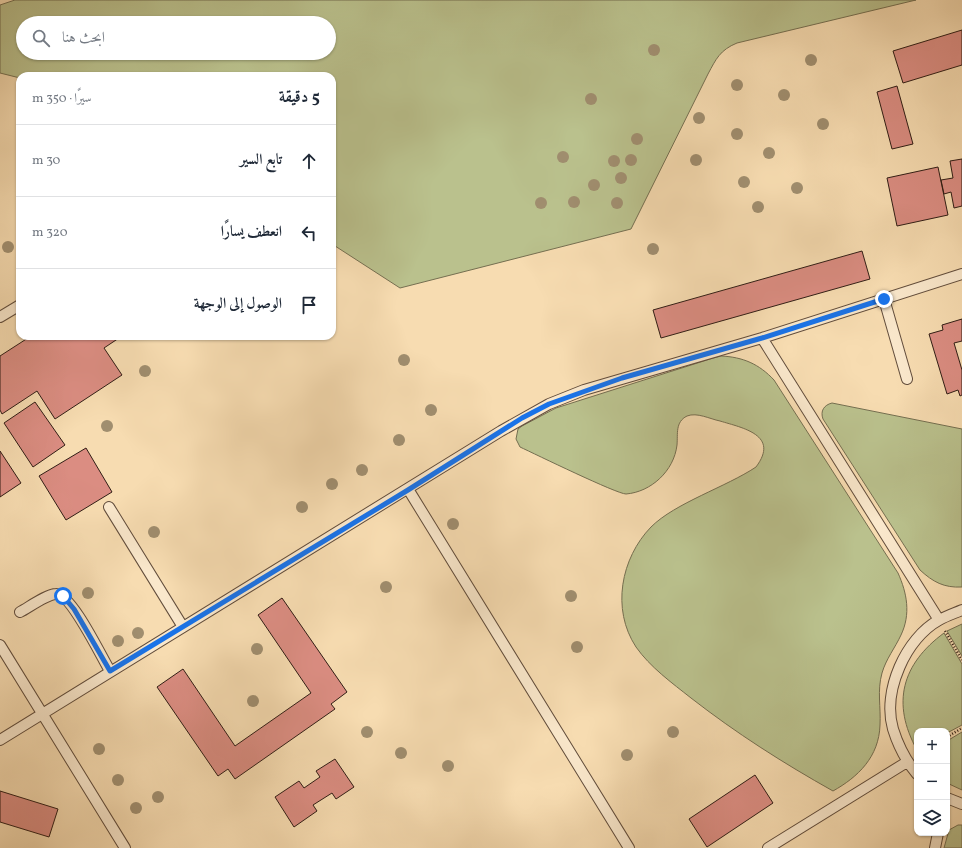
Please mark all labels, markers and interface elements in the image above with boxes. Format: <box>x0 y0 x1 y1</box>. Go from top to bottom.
search box <box>16 16 336 60</box>
icon: search <box>30 27 52 49</box>
text: ابحث هنا <box>62 28 105 49</box>
text: 5 دقيقة <box>279 86 320 109</box>
text: سيرًا · 350 m <box>32 90 92 108</box>
text: تابع السير <box>240 150 282 171</box>
icon: ahead <box>298 150 320 172</box>
text: 30 m <box>32 152 60 170</box>
text: انعطف يسارًا <box>221 222 282 243</box>
icon: left <box>298 222 320 244</box>
text: 320 m <box>32 224 67 242</box>
route end <box>875 290 893 308</box>
text: الوصول إلى الوجهة <box>194 294 282 315</box>
icon: arrive <box>298 294 320 316</box>
route start <box>54 587 72 605</box>
map controls <box>914 728 950 836</box>
button: + <box>914 728 950 764</box>
button: − <box>914 764 950 800</box>
button: layers <box>914 800 950 836</box>

